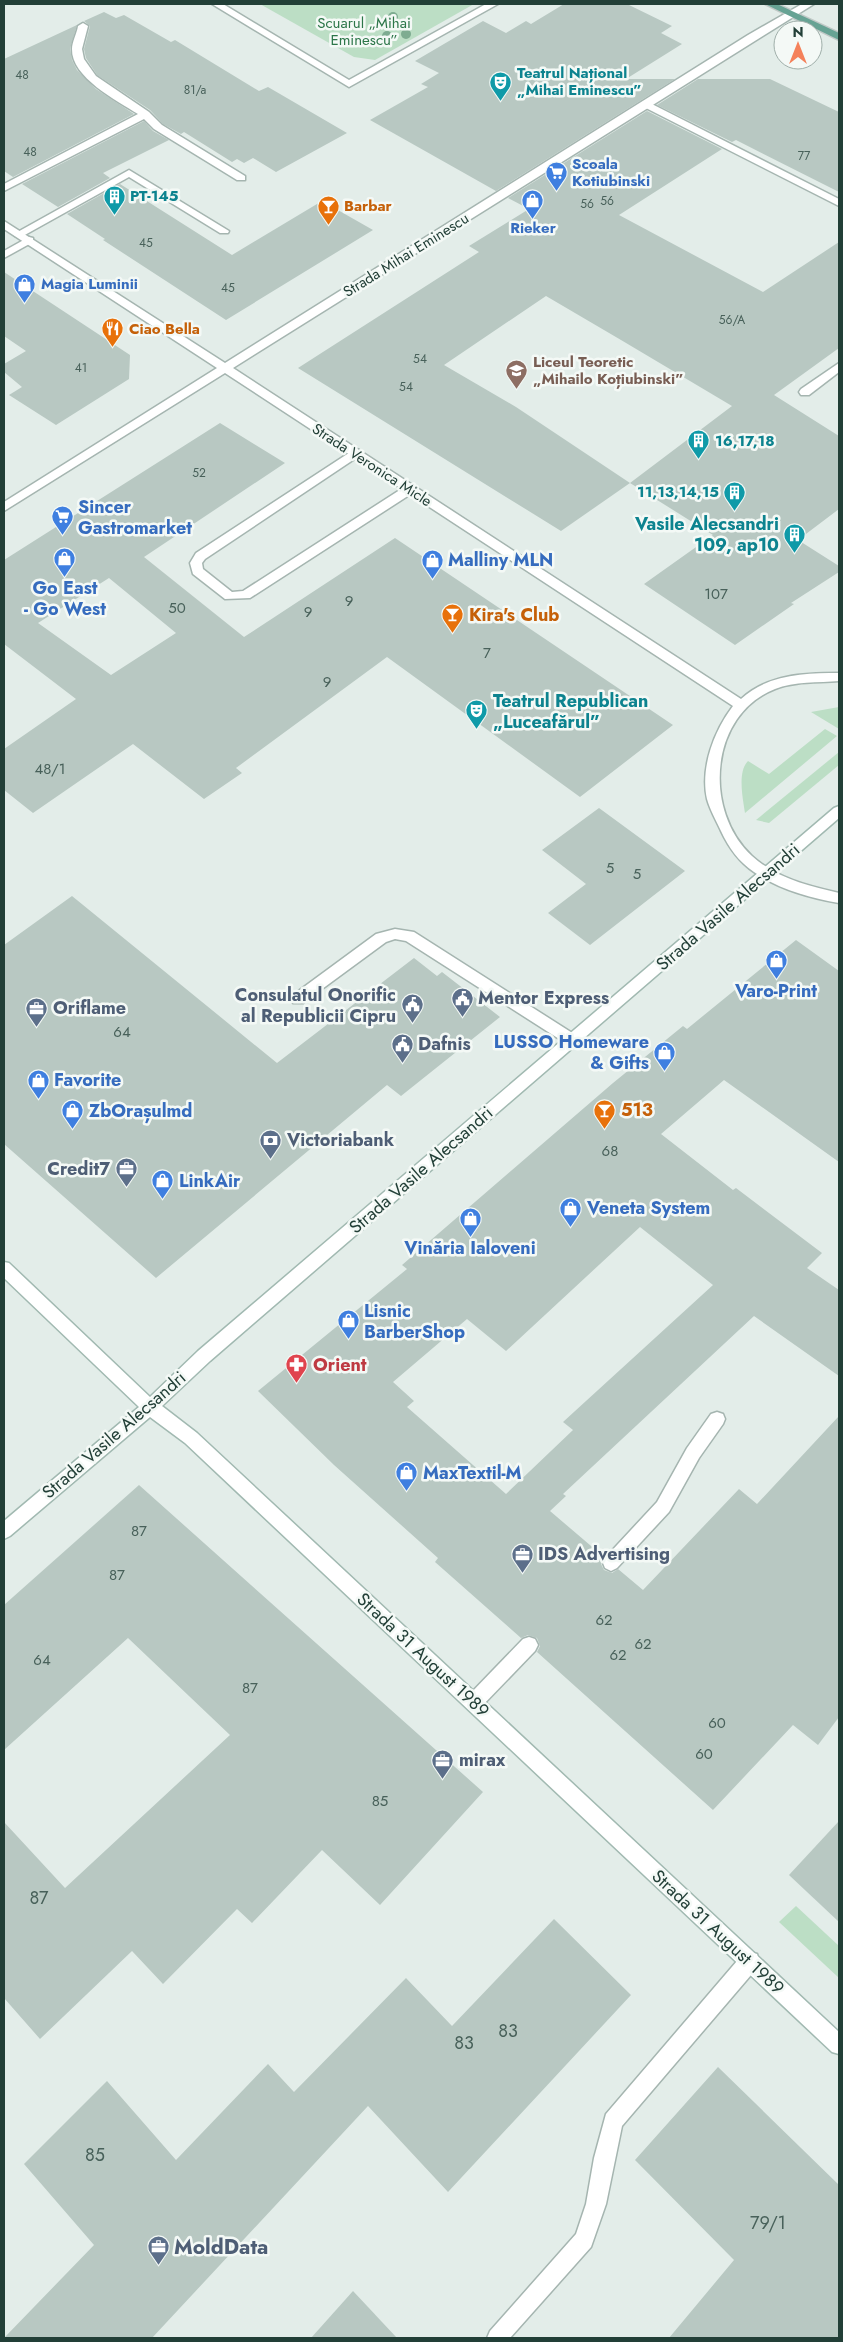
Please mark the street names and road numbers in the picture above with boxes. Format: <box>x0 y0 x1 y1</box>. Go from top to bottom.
street label: Strada Mihai Eminescu <box>339 207 473 303</box>
street label: Strada Veronica Micle <box>308 418 437 512</box>
street label: Strada Vasile Alecsandri <box>650 837 806 977</box>
street label: Strada Vasile Alecsandri <box>343 1100 499 1240</box>
street label: Strada Vasile Alecsandri <box>36 1365 192 1505</box>
street label: Strada 31 August 1989 <box>351 1587 495 1723</box>
street label: Strada 31 August 1989 <box>646 1864 790 2000</box>

